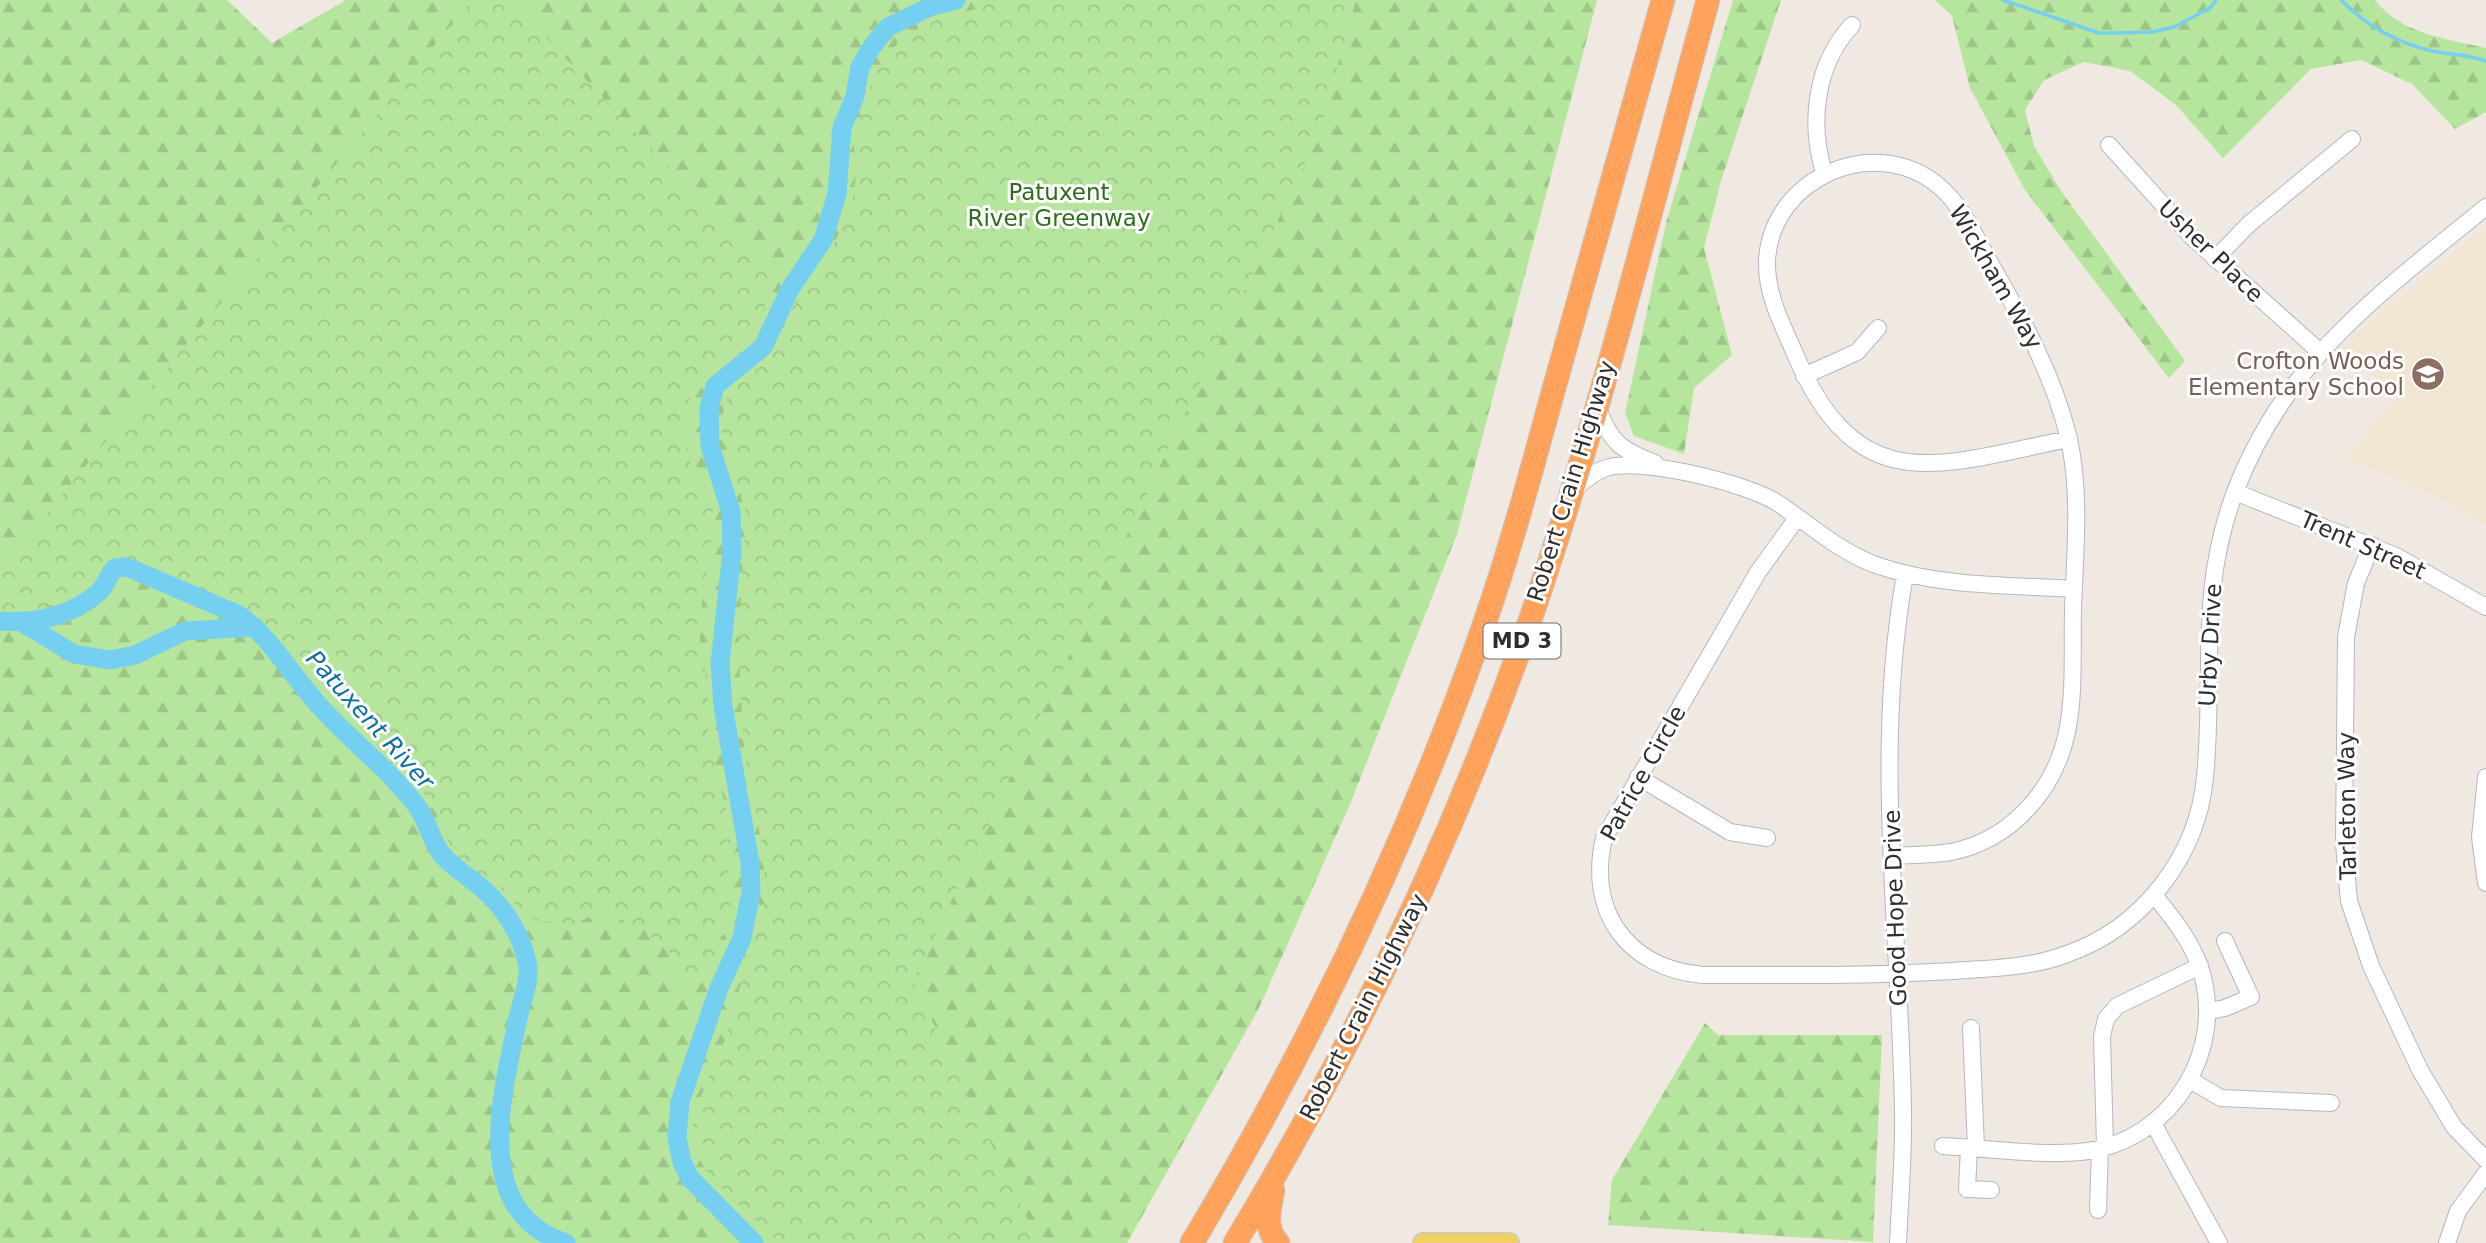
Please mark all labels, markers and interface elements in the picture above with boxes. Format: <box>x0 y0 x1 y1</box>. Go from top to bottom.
park label: Patuxent River Greenway <box>967 179 1151 231</box>
street label: Usher Place <box>2153 195 2269 307</box>
street label: Wickham Way <box>1944 200 2048 354</box>
place label: Crofton Woods Elementary School <box>2188 348 2404 400</box>
school or university icon: Crofton Woods Elementary School <box>2409 355 2447 393</box>
street label: Robert Crain Highway <box>1522 357 1620 605</box>
street label: Trent Street <box>2295 505 2430 584</box>
street label: Urby Drive <box>2194 583 2226 707</box>
road number: MD 3 <box>1484 624 1560 658</box>
water label: Patuxent River <box>300 645 441 797</box>
street label: Patrice Circle <box>1595 701 1691 845</box>
street label: Tarleton Way <box>2333 732 2361 881</box>
street label: Good Hope Drive <box>1879 809 1911 1007</box>
street label: Robert Crain Highway <box>1294 889 1432 1125</box>

